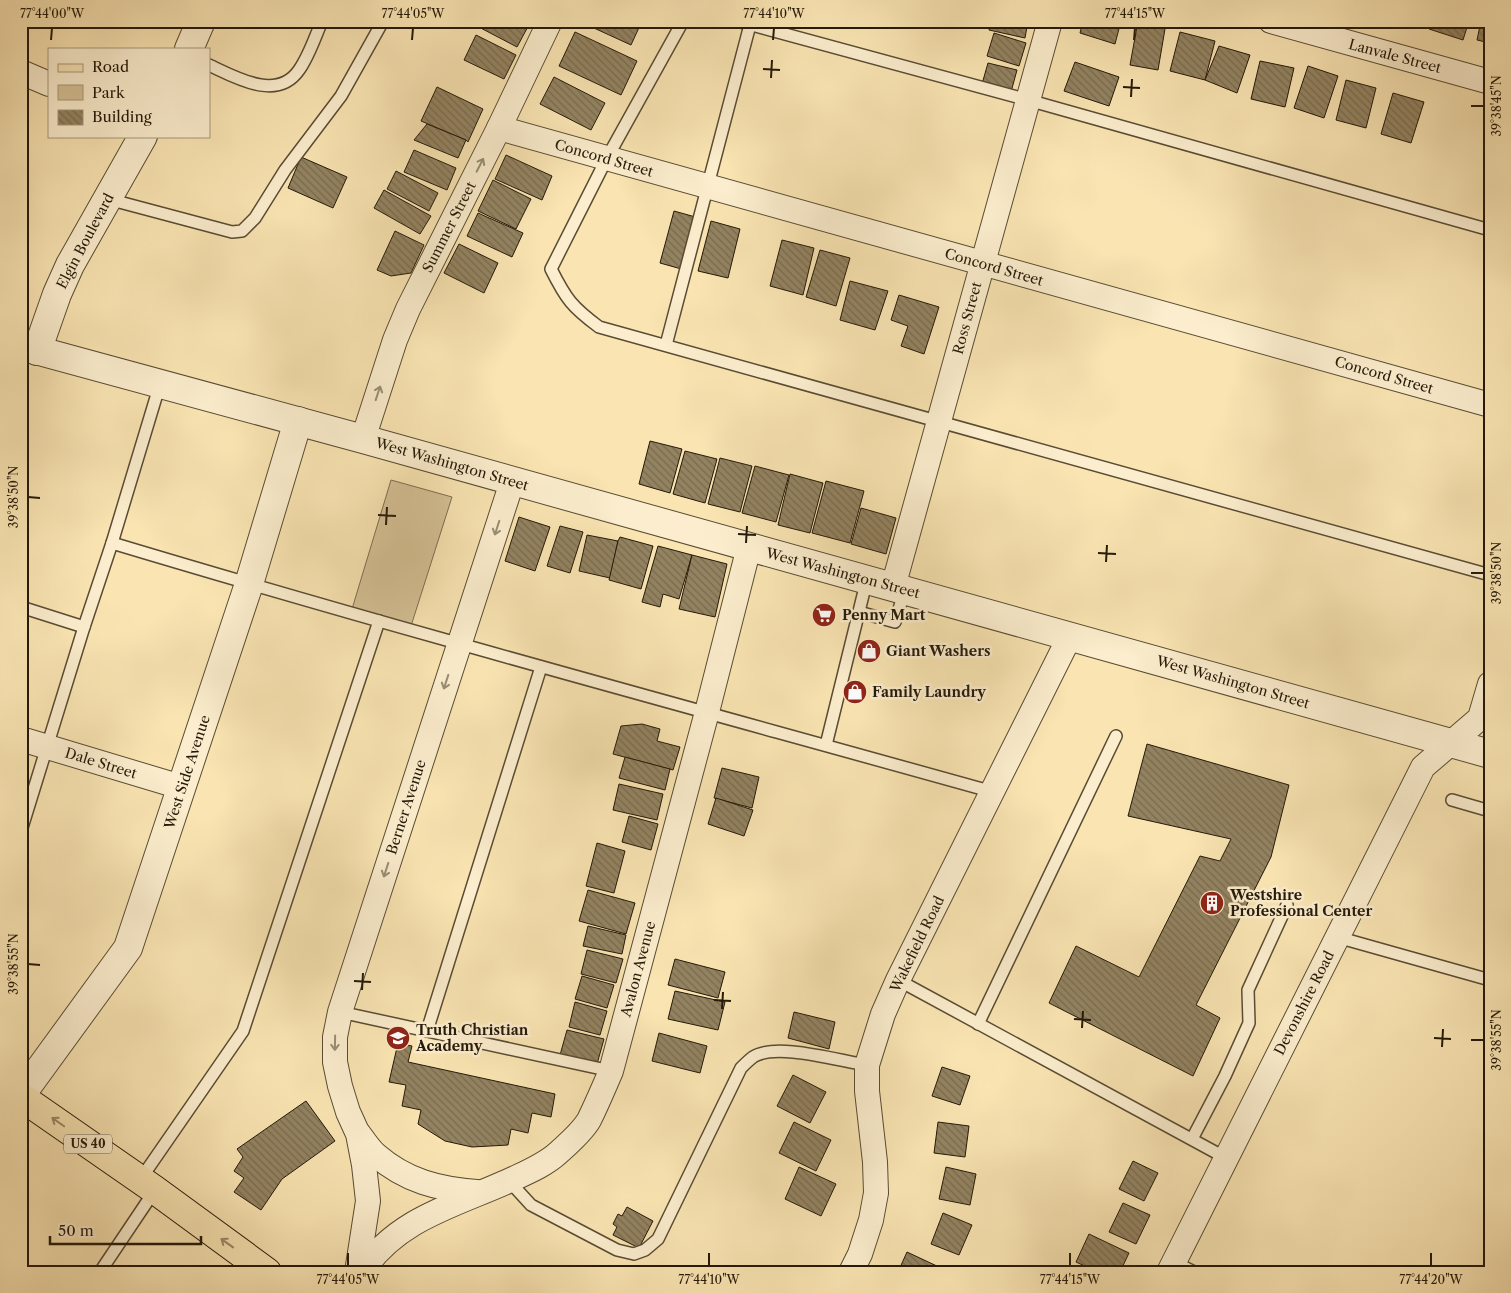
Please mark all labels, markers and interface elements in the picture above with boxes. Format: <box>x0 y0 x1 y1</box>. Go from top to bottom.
text: 77°44'00"W <box>20 6 85 21</box>
text: 77°44'05"W <box>381 6 445 21</box>
text: 77°44'10"W <box>743 6 806 21</box>
text: 77°44'15"W <box>1105 6 1166 21</box>
street label: Lanvale Street <box>1347 35 1443 77</box>
legend <box>48 48 210 138</box>
text: Road <box>92 57 129 76</box>
text: 39°38'45"N <box>1489 75 1504 137</box>
text: Park <box>92 83 126 102</box>
text: Building <box>92 107 152 126</box>
street label: Concord Street <box>553 135 655 181</box>
one-way arrow <box>476 158 486 173</box>
street label: Summer Street <box>418 178 480 276</box>
street label: Elgin Boulevard <box>52 190 118 292</box>
street label: Concord Street <box>943 244 1045 290</box>
street label: Ross Street <box>949 280 985 356</box>
street label: Concord Street <box>1333 352 1435 398</box>
one-way arrow <box>374 385 383 401</box>
street label: West Washington Street <box>372 433 531 495</box>
text: 39°38'50"N <box>6 466 21 528</box>
one-way arrow <box>491 520 501 536</box>
text: 39°38'50"N <box>1489 542 1504 604</box>
street label: West Washington Street <box>763 544 922 602</box>
supermarket icon: Penny Mart <box>811 602 837 628</box>
place label: Penny Mart <box>842 606 926 624</box>
shop icon: Giant Washers <box>856 638 882 664</box>
place label: Giant Washers <box>886 642 991 660</box>
street label: West Washington Street <box>1153 651 1312 713</box>
one-way arrow <box>441 674 451 690</box>
shop icon: Family Laundry <box>842 679 868 705</box>
place label: Family Laundry <box>872 683 986 701</box>
street label: West Side Avenue <box>160 713 214 832</box>
street label: Dale Street <box>63 744 139 782</box>
street label: Berner Avenue <box>382 757 430 857</box>
one-way arrow <box>380 862 390 878</box>
place label: Westshire Professional Center <box>1229 886 1372 920</box>
building icon: Westshire Professional Center <box>1199 890 1225 916</box>
street label: Wakefield Road <box>886 893 948 996</box>
street label: Avalon Avenue <box>616 919 659 1020</box>
text: 39°38'55"N <box>6 933 21 995</box>
street label: Devonshire Road <box>1270 947 1338 1058</box>
text: 39°38'55"N <box>1489 1009 1504 1071</box>
place label: Truth Christian Academy <box>415 1021 529 1055</box>
school or university icon: Truth Christian Academy <box>385 1025 411 1051</box>
one-way arrow <box>331 1035 340 1051</box>
one-way arrow <box>51 1117 65 1127</box>
road number: US 40 <box>64 1134 112 1154</box>
scale bar <box>50 1213 201 1245</box>
text: 50 m <box>58 1221 94 1240</box>
one-way arrow <box>221 1238 235 1248</box>
text: 77°44'05"W <box>316 1272 380 1287</box>
text: 77°44'10"W <box>678 1272 741 1287</box>
text: 77°44'15"W <box>1040 1272 1101 1287</box>
text: 77°44'20"W <box>1399 1272 1464 1287</box>

